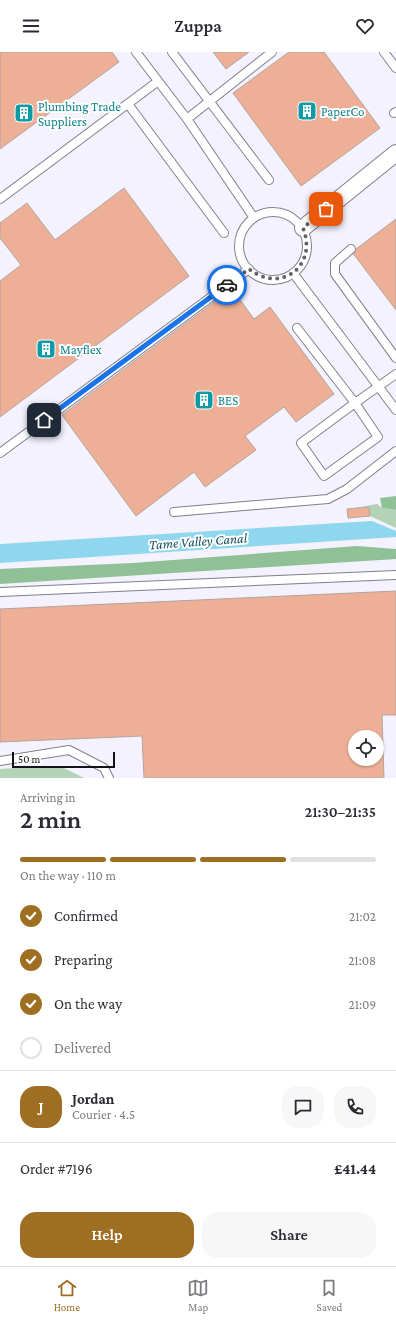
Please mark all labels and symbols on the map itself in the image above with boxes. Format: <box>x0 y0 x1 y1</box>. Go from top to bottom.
place label: Plumbing Trade Suppliers <box>38 99 121 129</box>
building icon: PaperCo <box>296 100 318 122</box>
building icon: Plumbing Trade Suppliers <box>13 102 35 124</box>
place label: PaperCo <box>321 104 365 119</box>
pin <box>309 192 343 226</box>
courier <box>207 265 247 305</box>
building icon: Mayflex <box>35 338 57 360</box>
place label: Mayflex <box>60 342 102 357</box>
building icon: BES <box>193 389 215 411</box>
place label: BES <box>218 393 238 408</box>
pin <box>27 403 61 437</box>
water label: Tame Valley Canal <box>148 530 248 552</box>
scale bar <box>12 750 115 769</box>

